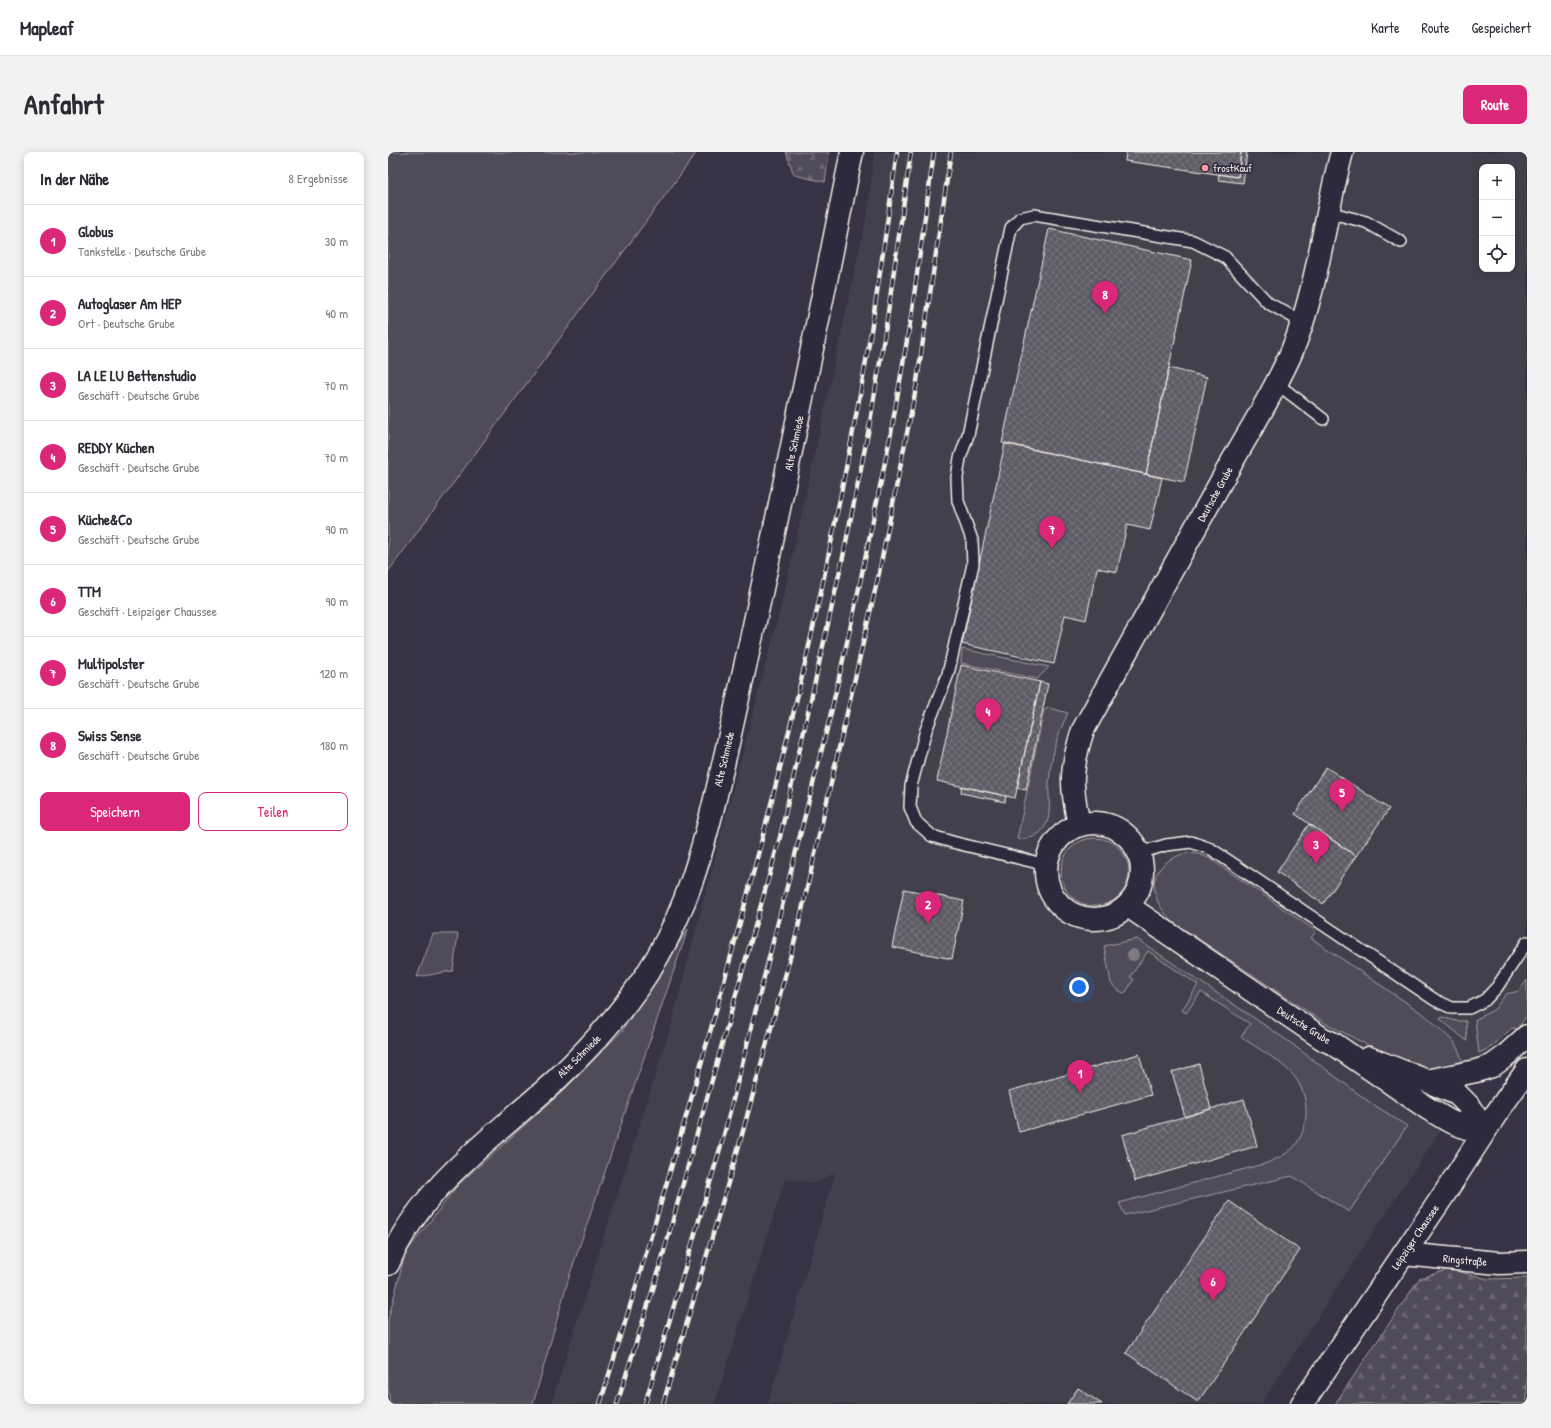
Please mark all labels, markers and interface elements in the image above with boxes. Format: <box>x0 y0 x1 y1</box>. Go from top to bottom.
text: Mapleaf <box>20 15 74 41</box>
text: Karte <box>1371 18 1400 37</box>
text: Route <box>1422 18 1450 37</box>
text: Gespeichert <box>1472 18 1531 37</box>
text: Anfahrt <box>24 85 104 123</box>
button: Route <box>1463 85 1527 124</box>
place label: frostKauf <box>1213 161 1252 175</box>
marker: frostKauf <box>1200 163 1210 173</box>
map controls <box>1479 164 1515 272</box>
button: + <box>1479 164 1515 200</box>
text: In der Nähe <box>40 167 109 190</box>
text: 8 Ergebnisse <box>288 169 348 187</box>
button: − <box>1479 200 1515 236</box>
text: Globus <box>78 221 113 242</box>
text: 1 <box>51 232 55 250</box>
text: 30 m <box>325 232 348 250</box>
button: locate <box>1479 236 1515 272</box>
text: Tankstelle · Deutsche Grube <box>78 242 206 260</box>
pin: 8 <box>1092 281 1118 314</box>
text: Autoglaser Am HEP <box>78 293 182 314</box>
text: 2 <box>50 304 56 322</box>
text: 40 m <box>325 304 348 322</box>
text: Ort · Deutsche Grube <box>78 314 175 332</box>
text: LA LE LU Bettenstudio <box>78 365 196 386</box>
text: 3 <box>50 376 56 394</box>
text: 70 m <box>324 376 348 394</box>
text: Geschäft · Deutsche Grube <box>78 386 199 404</box>
street label: Alte Schmiede <box>781 414 807 472</box>
text: REDDY Küchen <box>78 437 155 458</box>
text: 4 <box>51 448 55 466</box>
text: 70 m <box>324 448 348 466</box>
text: Geschäft · Deutsche Grube <box>78 458 199 476</box>
street label: Deutsche Grube <box>1194 464 1236 524</box>
text: Küche&Co <box>78 509 132 530</box>
pin: 7 <box>1039 516 1065 549</box>
text: 5 <box>50 520 56 538</box>
text: 90 m <box>326 520 348 538</box>
text: Geschäft · Deutsche Grube <box>78 530 199 548</box>
text: TTM <box>78 581 101 602</box>
text: 6 <box>50 592 56 610</box>
text: 90 m <box>326 592 348 610</box>
text: Geschäft · Leipziger Chaussee <box>78 602 217 620</box>
text: Multipolster <box>78 653 145 674</box>
text: 7 <box>50 664 56 682</box>
text: 120 m <box>320 664 348 682</box>
text: Geschäft · Deutsche Grube <box>78 674 199 692</box>
pin: 4 <box>975 698 1001 731</box>
text: Swiss Sense <box>78 725 142 746</box>
street label: Alte Schmiede <box>711 730 737 788</box>
text: 8 <box>50 736 56 754</box>
text: 180 m <box>320 736 348 754</box>
text: Geschäft · Deutsche Grube <box>78 746 199 764</box>
pin: 5 <box>1329 779 1355 812</box>
button: Speichern <box>40 792 190 831</box>
button: Teilen <box>198 792 348 831</box>
pin: 3 <box>1303 831 1329 864</box>
pin: 2 <box>915 891 941 924</box>
your location <box>1069 977 1089 997</box>
street label: Deutsche Grube <box>1275 1003 1334 1047</box>
street label: Alte Schmiede <box>554 1031 604 1081</box>
pin: 1 <box>1067 1060 1093 1093</box>
street label: Leipziger Chaussee <box>1388 1201 1442 1272</box>
street label: Ringstraße <box>1442 1251 1488 1269</box>
pin: 6 <box>1200 1268 1226 1301</box>

